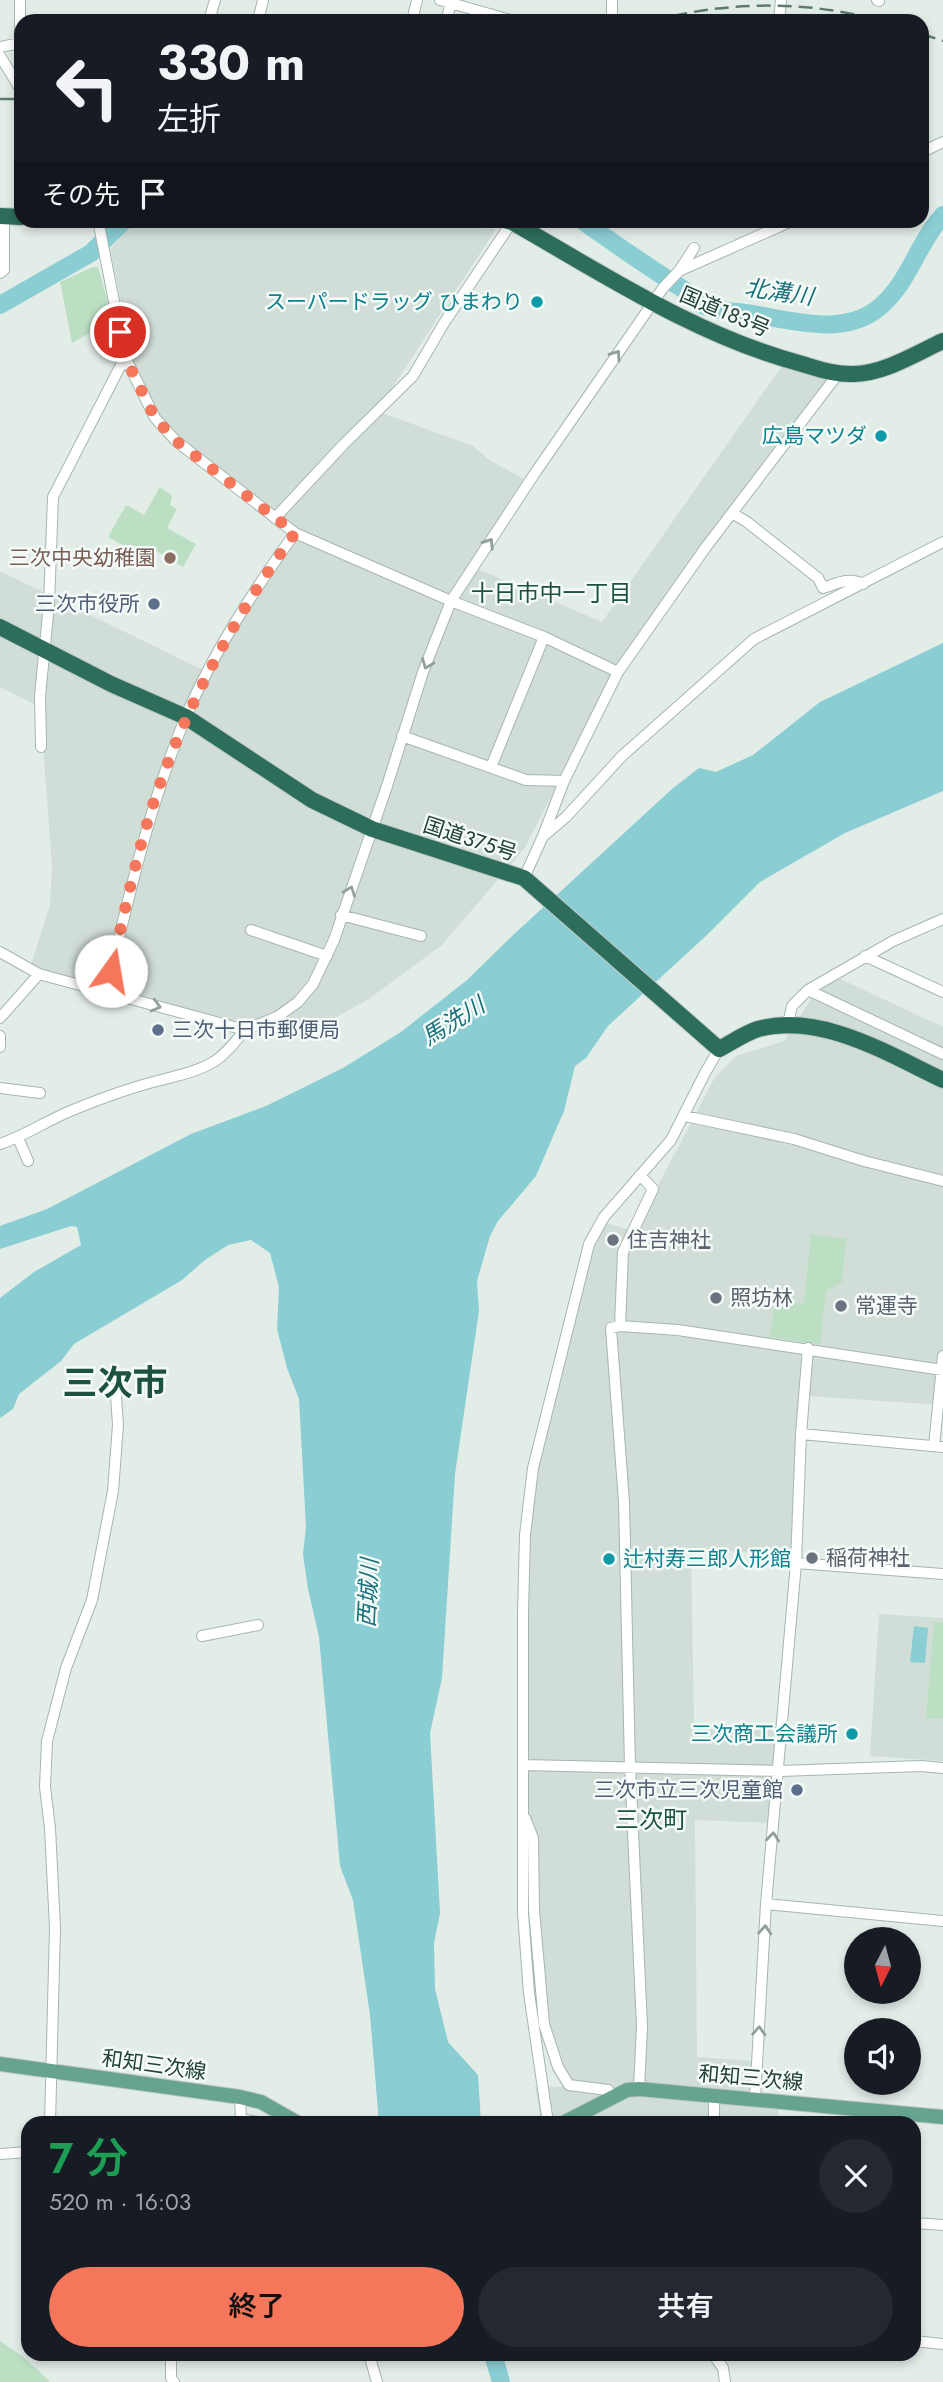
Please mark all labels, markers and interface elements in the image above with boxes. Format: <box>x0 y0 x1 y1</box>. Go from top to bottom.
text: 330 m <box>157 28 305 98</box>
icon: left <box>42 42 133 133</box>
text: 左折 <box>157 96 221 142</box>
icon: arrive <box>134 175 172 213</box>
text: その先 <box>42 176 120 214</box>
water label: 北溝川 <box>742 270 819 314</box>
street label: 国道183号 <box>675 280 775 344</box>
place label: スーパードラッグ ひまわり <box>265 287 523 317</box>
marker: スーパードラッグ ひまわり <box>529 294 545 310</box>
pin <box>90 302 150 362</box>
icon: arrive <box>101 313 139 351</box>
one-way arrow <box>608 350 620 363</box>
place label: 広島マツダ <box>762 421 867 451</box>
marker: 広島マツダ <box>873 428 889 444</box>
one-way arrow <box>480 538 493 551</box>
place label: 三次中央幼稚園 <box>9 543 156 573</box>
marker: 三次中央幼稚園 <box>162 550 178 566</box>
district label: 十日市中一丁目 <box>471 576 632 610</box>
place label: 三次市役所 <box>35 589 140 619</box>
marker: 三次市役所 <box>146 596 162 612</box>
one-way arrow <box>421 658 435 670</box>
street label: 国道375号 <box>419 810 521 868</box>
one-way arrow <box>341 885 355 897</box>
position arrow <box>74 934 148 1008</box>
water label: 馬洗川 <box>415 987 494 1054</box>
one-way arrow <box>150 998 162 1013</box>
place label: 三次十日市郵便局 <box>172 1015 340 1045</box>
marker: 三次十日市郵便局 <box>150 1022 166 1038</box>
place label: 住吉神社 <box>627 1225 711 1255</box>
marker: 住吉神社 <box>605 1232 621 1248</box>
place label: 照坊林 <box>730 1283 793 1313</box>
marker: 照坊林 <box>708 1290 724 1306</box>
place label: 常運寺 <box>855 1291 918 1321</box>
marker: 常運寺 <box>833 1298 849 1314</box>
district label: 三次市 <box>62 1358 168 1408</box>
place label: 稲荷神社 <box>826 1543 910 1573</box>
place label: 辻村寿三郎人形館 <box>623 1544 791 1574</box>
marker: 稲荷神社 <box>804 1550 820 1566</box>
marker: 辻村寿三郎人形館 <box>601 1551 617 1567</box>
water label: 西城川 <box>349 1555 387 1628</box>
place label: 三次商工会議所 <box>691 1719 838 1749</box>
marker: 三次商工会議所 <box>844 1726 860 1742</box>
place label: 三次市立三次児童館 <box>594 1775 783 1805</box>
marker: 三次市立三次児童館 <box>789 1782 805 1798</box>
district label: 三次町 <box>615 1802 687 1837</box>
one-way arrow <box>765 1831 780 1842</box>
one-way arrow <box>757 1924 772 1935</box>
north arrow <box>844 1927 920 2004</box>
map controls <box>844 1927 921 2095</box>
button: sound <box>844 2018 921 2095</box>
one-way arrow <box>751 2025 766 2036</box>
street label: 和知三次線 <box>100 2043 208 2087</box>
street label: 和知三次線 <box>697 2058 805 2098</box>
text: 7 分 <box>49 2128 128 2189</box>
button: close <box>819 2139 893 2213</box>
text: 520 m · 16:03 <box>49 2185 191 2219</box>
button: 終了 <box>49 2267 464 2347</box>
button: 共有 <box>478 2267 893 2347</box>

